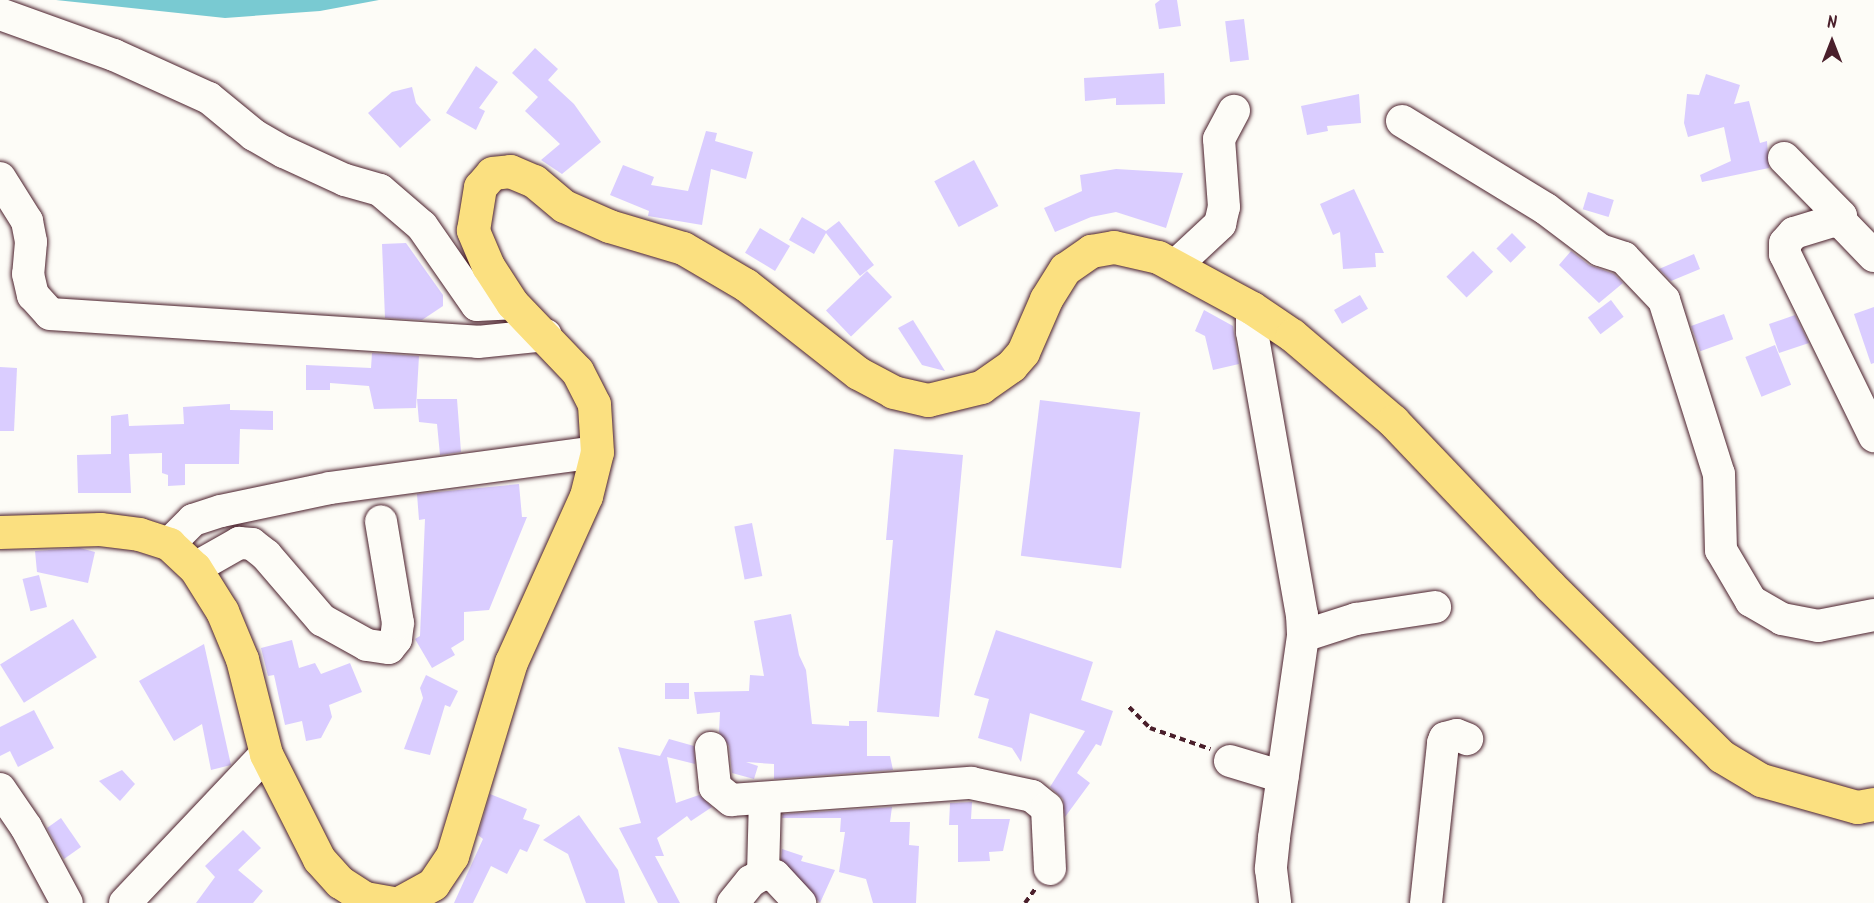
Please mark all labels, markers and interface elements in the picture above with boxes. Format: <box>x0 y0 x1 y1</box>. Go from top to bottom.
text: N <box>1827 11 1837 36</box>
north arrow <box>1802 12 1862 72</box>

